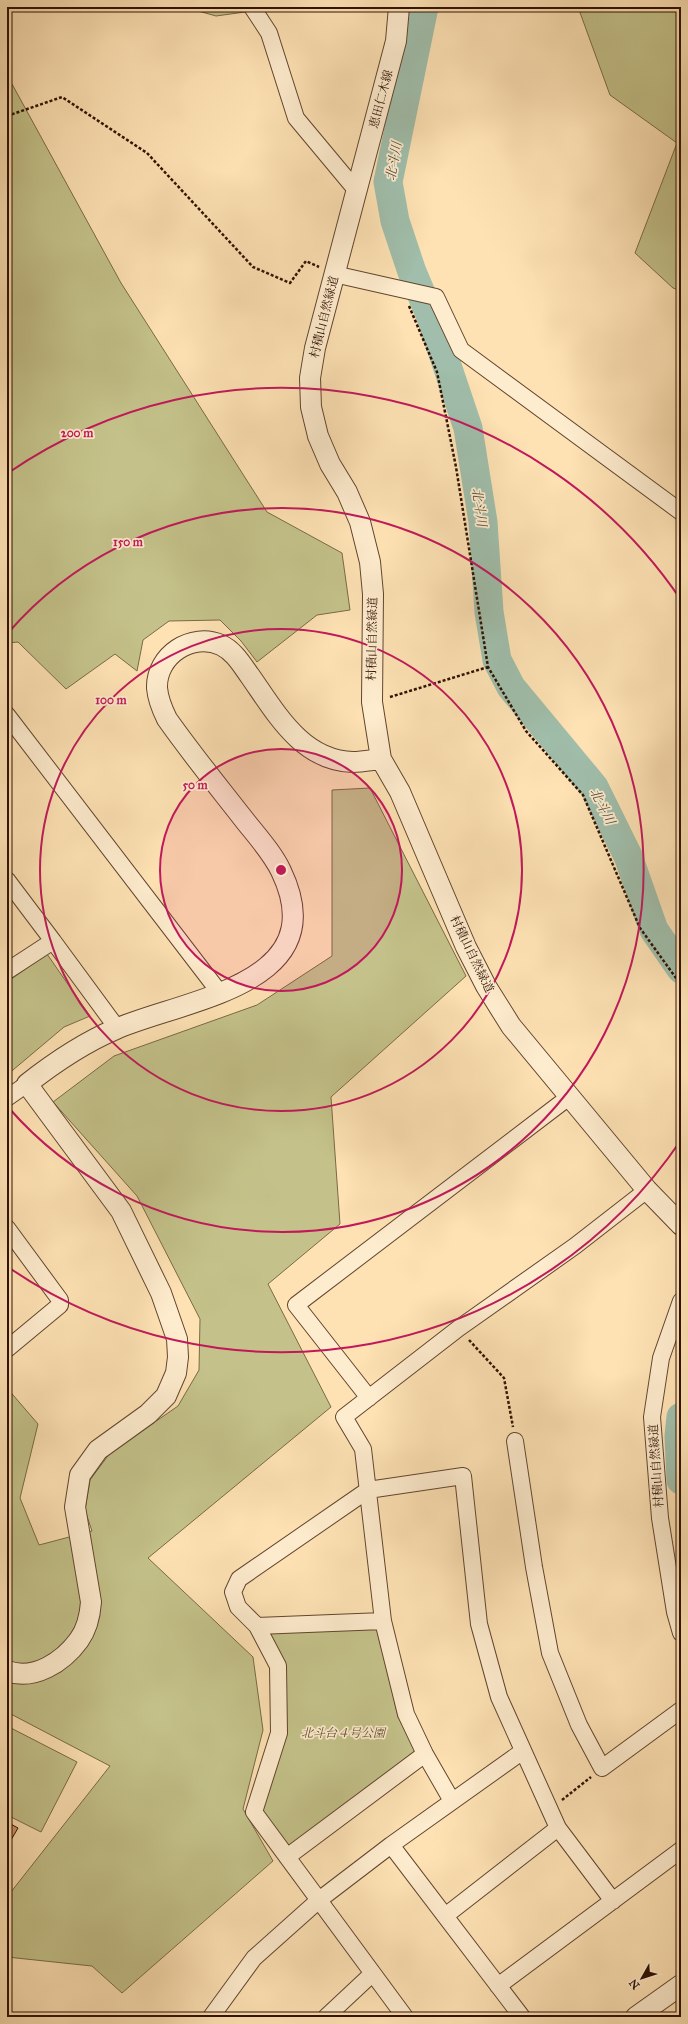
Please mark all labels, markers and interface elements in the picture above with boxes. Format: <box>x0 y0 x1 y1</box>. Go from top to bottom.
street label: 恵田仁木線 <box>366 68 396 130</box>
water label: 北斗川 <box>383 139 406 182</box>
street label: 村積山自然緑道 <box>307 275 341 359</box>
text: 200 m <box>61 426 94 440</box>
water label: 北斗川 <box>468 487 490 530</box>
text: 150 m <box>113 535 144 549</box>
street label: 村積山自然緑道 <box>364 597 380 681</box>
text: 100 m <box>95 693 128 707</box>
text: 50 m <box>182 778 209 792</box>
water label: 北斗川 <box>586 785 619 829</box>
centre of rings <box>274 863 288 877</box>
street label: 村積山自然緑道 <box>447 913 497 995</box>
street label: 村積山自然緑道 <box>646 1424 666 1508</box>
park label: 北斗台４号公園 <box>301 1726 387 1740</box>
north arrow <box>622 1958 662 1998</box>
text: N <box>626 1976 643 1992</box>

